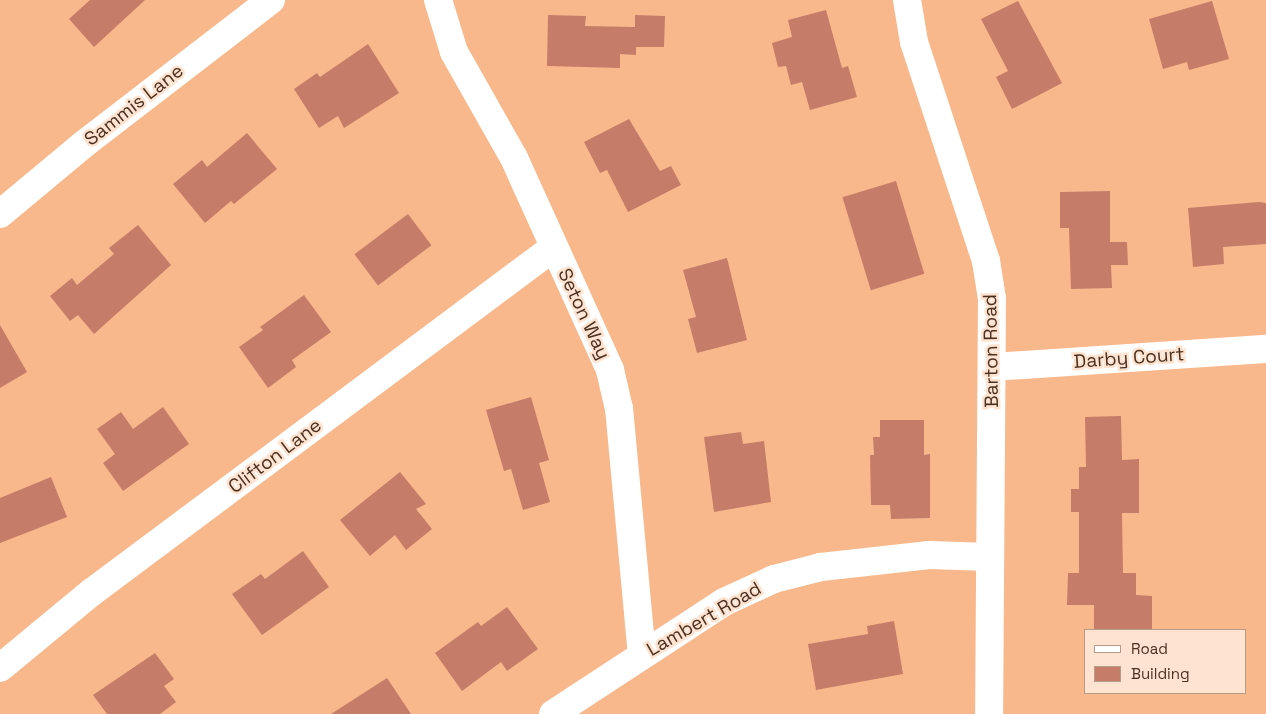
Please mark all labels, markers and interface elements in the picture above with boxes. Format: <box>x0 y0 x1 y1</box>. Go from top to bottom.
street label: Sammis Lane <box>80 59 188 151</box>
street label: Seton Way <box>553 265 615 363</box>
street label: Barton Road <box>979 294 1003 408</box>
street label: Darby Court <box>1073 343 1185 373</box>
street label: Clifton Lane <box>224 414 326 498</box>
street label: Lambert Road <box>643 577 765 661</box>
legend <box>1084 629 1246 694</box>
text: Road <box>1131 639 1168 658</box>
text: Building <box>1131 664 1190 683</box>

